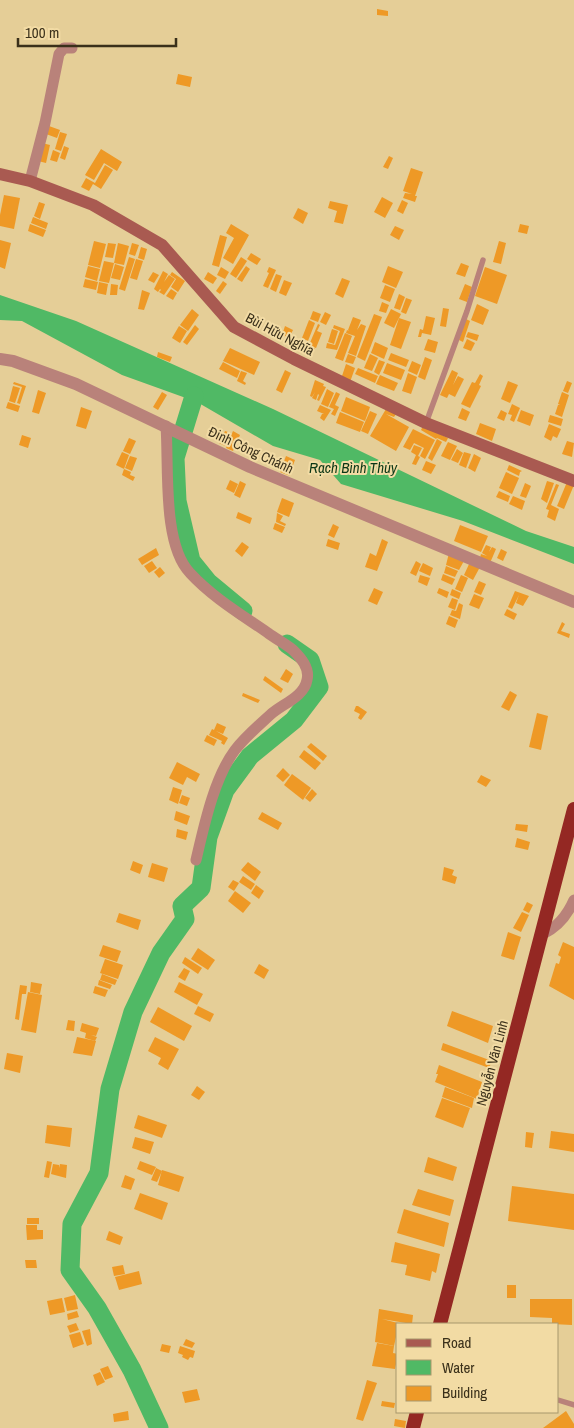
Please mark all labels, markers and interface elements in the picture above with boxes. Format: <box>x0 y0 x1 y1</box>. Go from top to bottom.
scale bar <box>18 15 175 47</box>
text: 100 m <box>25 22 59 43</box>
street label: Bùi Hữu Nghĩa <box>243 308 318 360</box>
street label: Đinh Công Chánh <box>206 422 296 478</box>
water label: Rạch Bình Thủy <box>309 457 398 478</box>
street label: Nguyễn Văn Linh <box>472 1018 512 1108</box>
legend <box>396 1323 559 1413</box>
text: Road <box>442 1332 471 1353</box>
text: Water <box>442 1357 474 1378</box>
text: Building <box>442 1382 487 1403</box>

